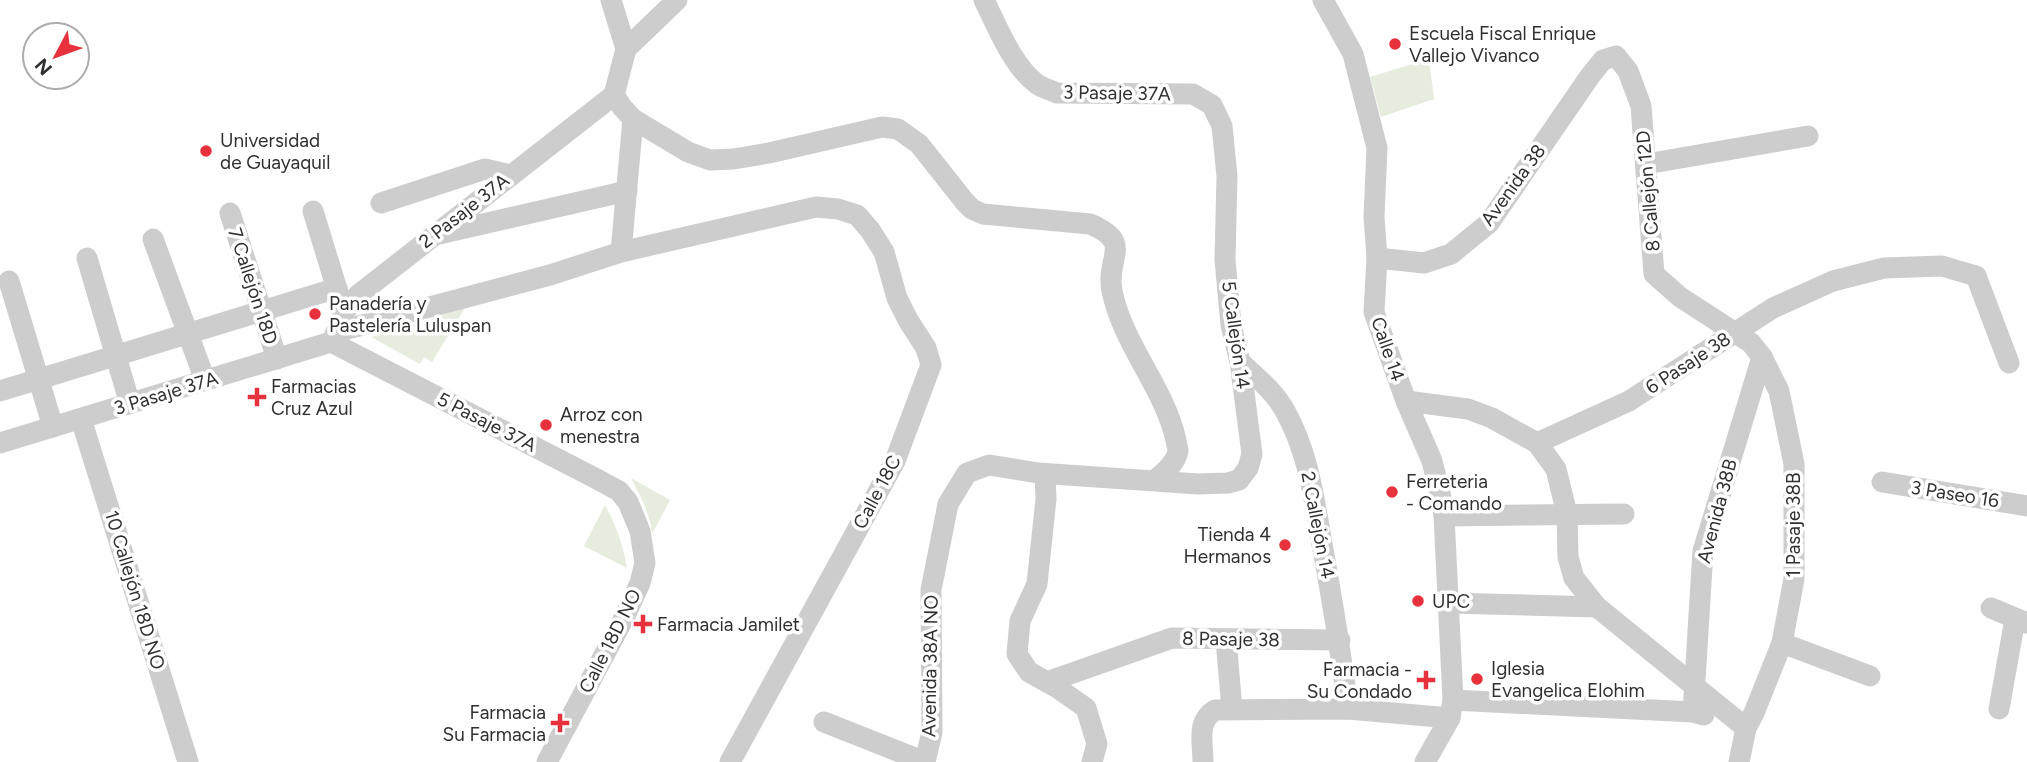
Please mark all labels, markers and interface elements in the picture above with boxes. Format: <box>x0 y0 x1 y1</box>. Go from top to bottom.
north arrow <box>21 21 91 91</box>
place label: Escuela Fiscal Enrique Vallejo Vivanco <box>1409 22 1596 67</box>
marker: Escuela Fiscal Enrique Vallejo Vivanco <box>1387 36 1403 52</box>
text: N <box>30 54 57 80</box>
street label: 3 Pasaje 37A <box>1063 81 1171 105</box>
place label: Universidad de Guayaquil <box>220 129 330 174</box>
street label: 8 Callejón 12D <box>1631 130 1665 252</box>
street label: Avenida 38 <box>1476 140 1550 230</box>
marker: Universidad de Guayaquil <box>198 143 214 159</box>
street label: 2 Pasaje 37A <box>414 169 514 253</box>
street label: 7 Callejón 18D <box>223 225 283 347</box>
street label: 5 Callejón 14 <box>1217 280 1255 391</box>
place label: Panadería y Pastelería Luluspan <box>329 292 491 337</box>
marker: Panadería y Pastelería Luluspan <box>307 306 323 322</box>
street label: Calle 14 <box>1366 314 1410 384</box>
street label: 6 Pasaje 38 <box>1641 327 1735 399</box>
street label: 3 Pasaje 37A <box>111 366 221 420</box>
place label: Farmacias Cruz Azul <box>271 375 357 420</box>
street label: 5 Pasaje 37A <box>434 387 541 457</box>
marker: Farmacias Cruz Azul <box>249 389 265 405</box>
place label: Arroz con menestra <box>560 403 643 448</box>
marker: Arroz con menestra <box>538 417 554 433</box>
street label: Calle 18C <box>848 451 906 533</box>
street label: Avenida 38B <box>1692 456 1742 566</box>
street label: 2 Callejón 14 <box>1296 470 1340 581</box>
place label: Ferreteria - Comando <box>1406 470 1502 515</box>
street label: 1 Pasaje 38B <box>1782 472 1805 578</box>
street label: 3 Paseo 16 <box>1909 476 2001 512</box>
marker: Ferreteria - Comando <box>1384 484 1400 500</box>
street label: 10 Callejón 18D NO <box>100 508 170 672</box>
place label: Tienda 4 Hermanos <box>1184 523 1271 568</box>
marker: Tienda 4 Hermanos <box>1277 537 1293 553</box>
street label: Calle 18D NO <box>574 585 646 697</box>
place label: UPC <box>1432 590 1470 613</box>
marker: UPC <box>1410 593 1426 609</box>
street label: Avenida 38A NO <box>917 595 943 737</box>
place label: Farmacia Jamilet <box>657 613 800 636</box>
marker: Farmacia Jamilet <box>635 616 651 632</box>
street label: 8 Pasaje 38 <box>1182 627 1280 651</box>
place label: Iglesia Evangelica Elohim <box>1491 657 1645 702</box>
place label: Farmacia - Su Condado <box>1307 658 1412 703</box>
marker: Iglesia Evangelica Elohim <box>1469 671 1485 687</box>
marker: Farmacia - Su Condado <box>1418 672 1434 688</box>
place label: Farmacia Su Farmacia <box>442 701 546 746</box>
marker: Farmacia Su Farmacia <box>552 715 568 731</box>

